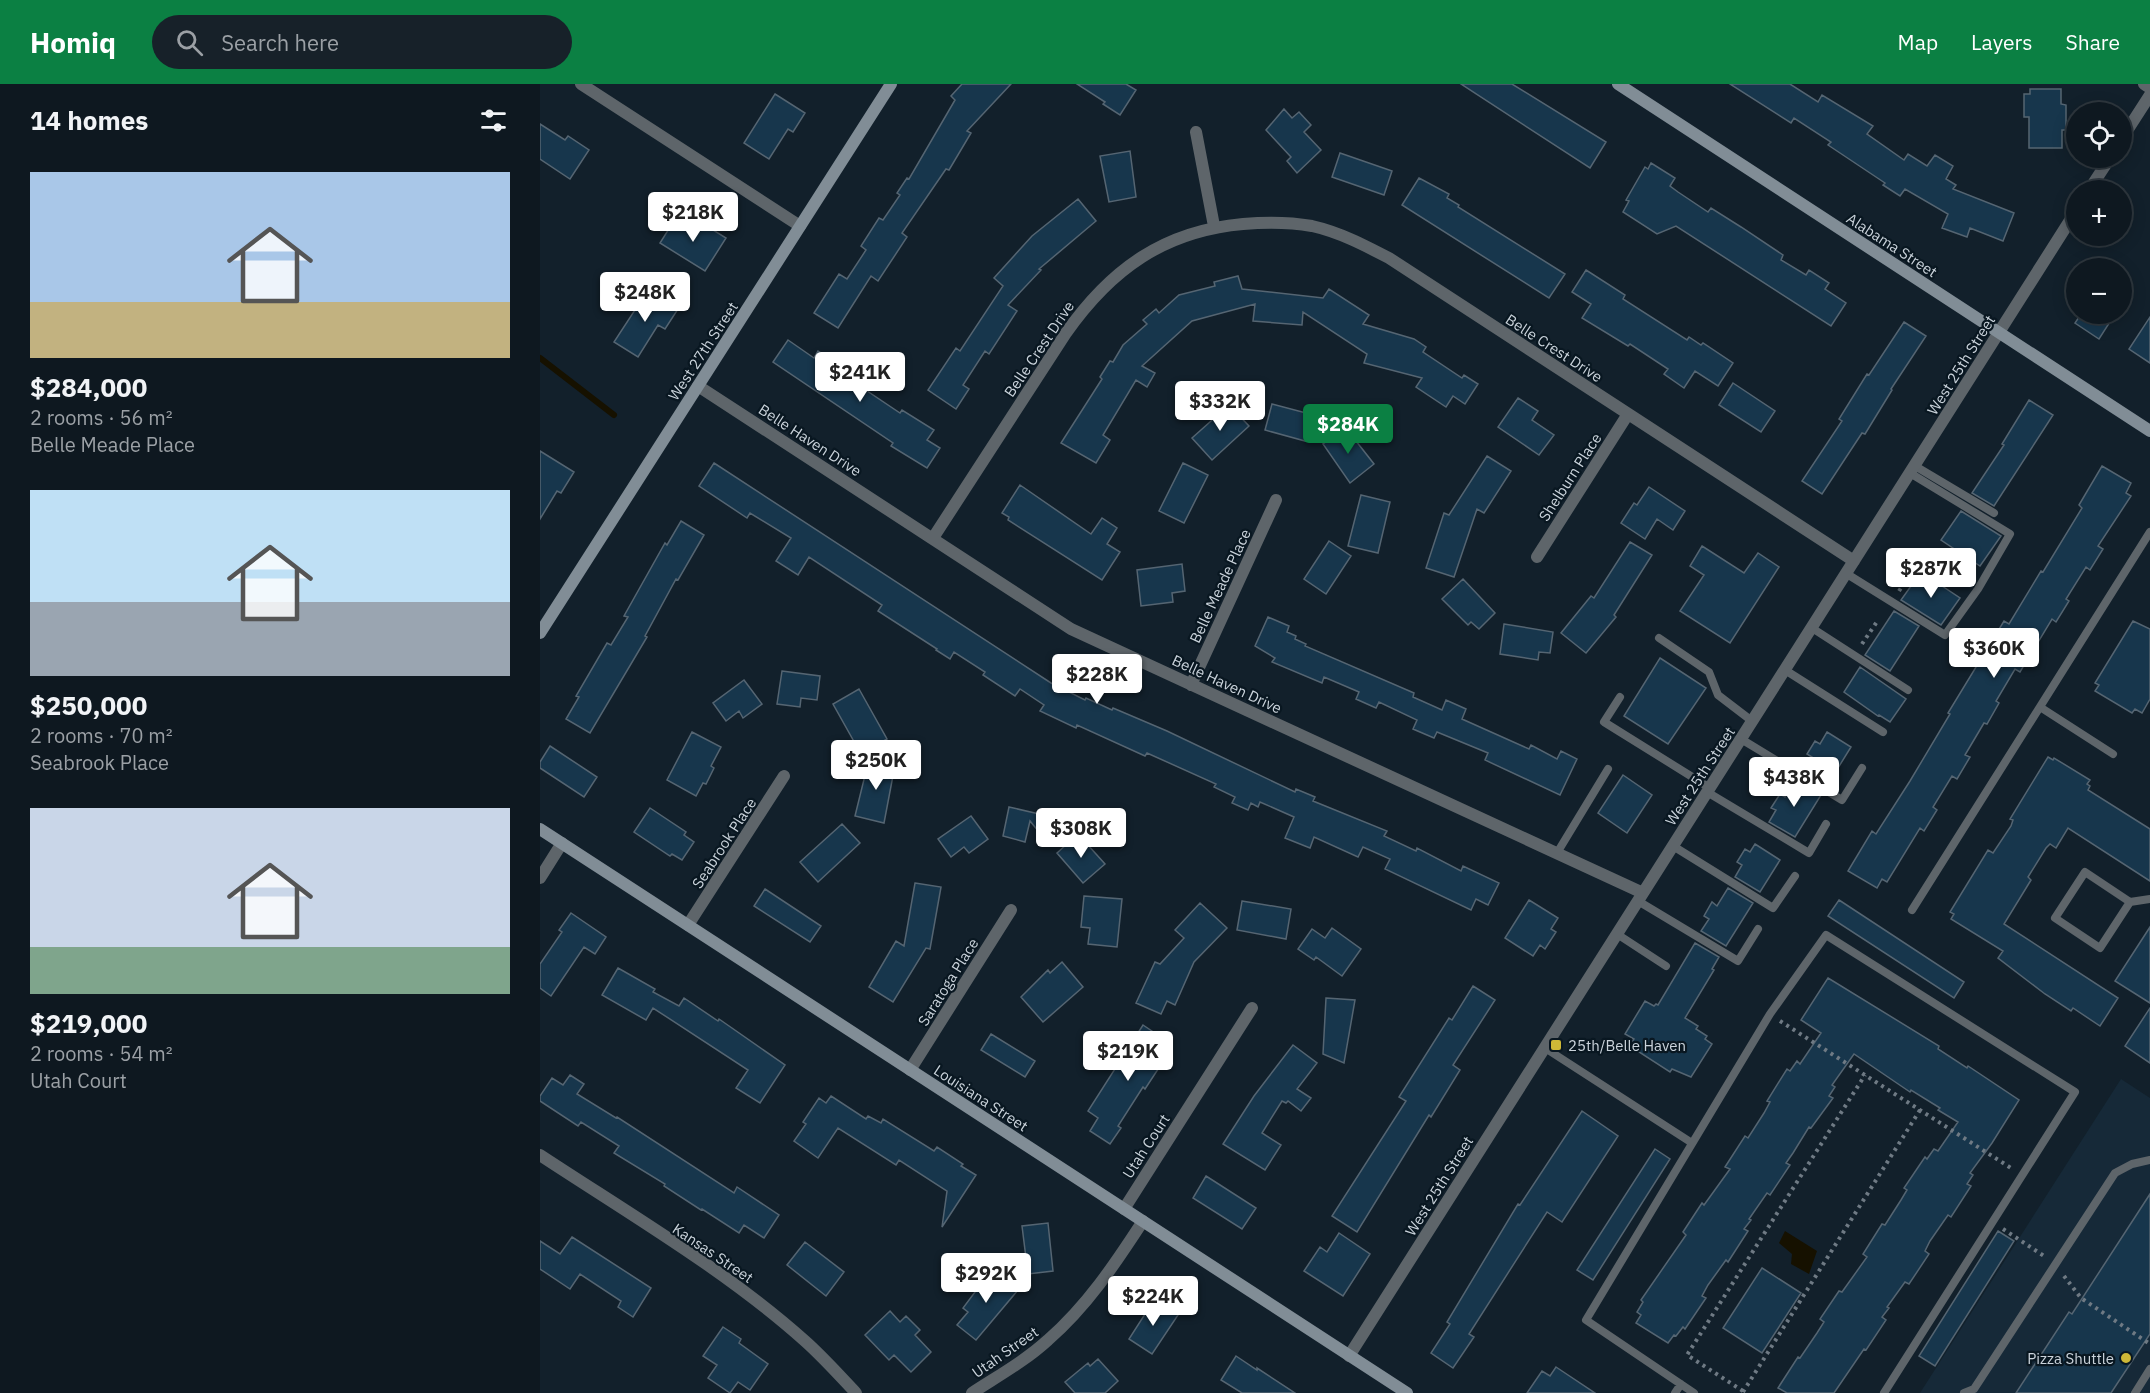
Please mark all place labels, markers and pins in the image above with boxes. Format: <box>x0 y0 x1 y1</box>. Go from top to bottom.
pin: $218K <box>651 192 735 243</box>
pin: $248K <box>603 272 687 323</box>
pin: $241K <box>818 352 902 403</box>
pin: $332K <box>1178 381 1262 432</box>
pin: $284K <box>1306 404 1390 455</box>
pin: $287K <box>1889 548 1973 599</box>
pin: $360K <box>1952 628 2036 679</box>
pin: $228K <box>1055 654 1139 705</box>
pin: $250K <box>834 740 918 791</box>
pin: $438K <box>1752 757 1836 808</box>
pin: $308K <box>1039 808 1123 859</box>
pin: $219K <box>1086 1031 1170 1082</box>
place label: 25th/Belle Haven <box>1568 1036 1686 1055</box>
marker: 25th/Belle Haven <box>1549 1038 1563 1052</box>
pin: $292K <box>944 1253 1028 1304</box>
pin: $224K <box>1111 1276 1195 1327</box>
place label: Pizza Shuttle <box>2027 1349 2114 1368</box>
marker: Pizza Shuttle <box>2119 1351 2133 1365</box>

